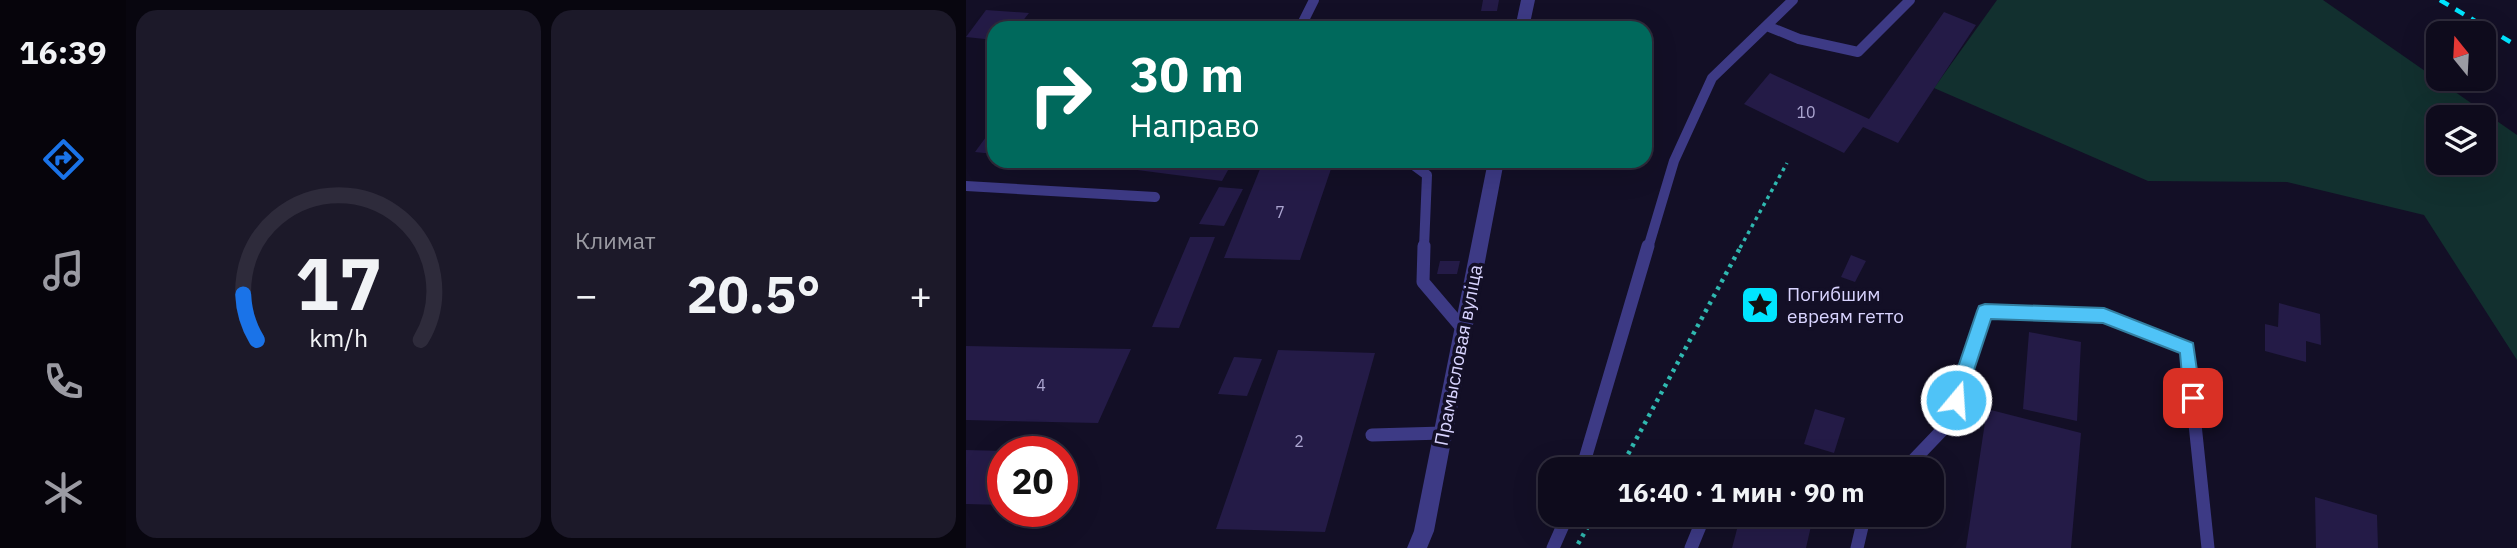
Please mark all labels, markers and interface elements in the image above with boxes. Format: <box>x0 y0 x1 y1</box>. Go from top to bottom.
north arrow <box>2426 21 2496 91</box>
map controls <box>2426 21 2496 175</box>
text: 16:39 <box>19 31 107 73</box>
text: 30 m <box>1130 42 1244 105</box>
icon: right <box>1015 49 1106 140</box>
house number: 10 <box>1796 102 1816 122</box>
text: Направо <box>1130 104 1259 146</box>
button: layers <box>2426 105 2496 175</box>
icon: directions <box>39 135 88 184</box>
house number: 7 <box>1275 202 1285 222</box>
text: Климат <box>575 225 656 255</box>
text: 17 <box>295 235 382 330</box>
icon: music <box>39 246 88 295</box>
text: 20.5° <box>686 260 821 327</box>
street label: Прамысловая вуліца <box>1429 262 1487 448</box>
text: − <box>575 270 598 319</box>
text: + <box>909 270 932 319</box>
place label: Погибшим евреям гетто <box>1787 282 1904 328</box>
place icon: Погибшим евреям гетто <box>1739 284 1781 326</box>
text: km/h <box>309 321 368 354</box>
icon: phone <box>39 357 88 406</box>
position arrow <box>1919 363 1993 437</box>
pin <box>2163 368 2223 428</box>
house number: 4 <box>1036 375 1046 395</box>
icon: arrive <box>2174 379 2212 417</box>
house number: 2 <box>1294 431 1304 451</box>
speed limit sign: 20 <box>987 436 1078 527</box>
icon: climate <box>39 468 88 517</box>
text: 16:40 · 1 мин · 90 m <box>1617 475 1865 509</box>

